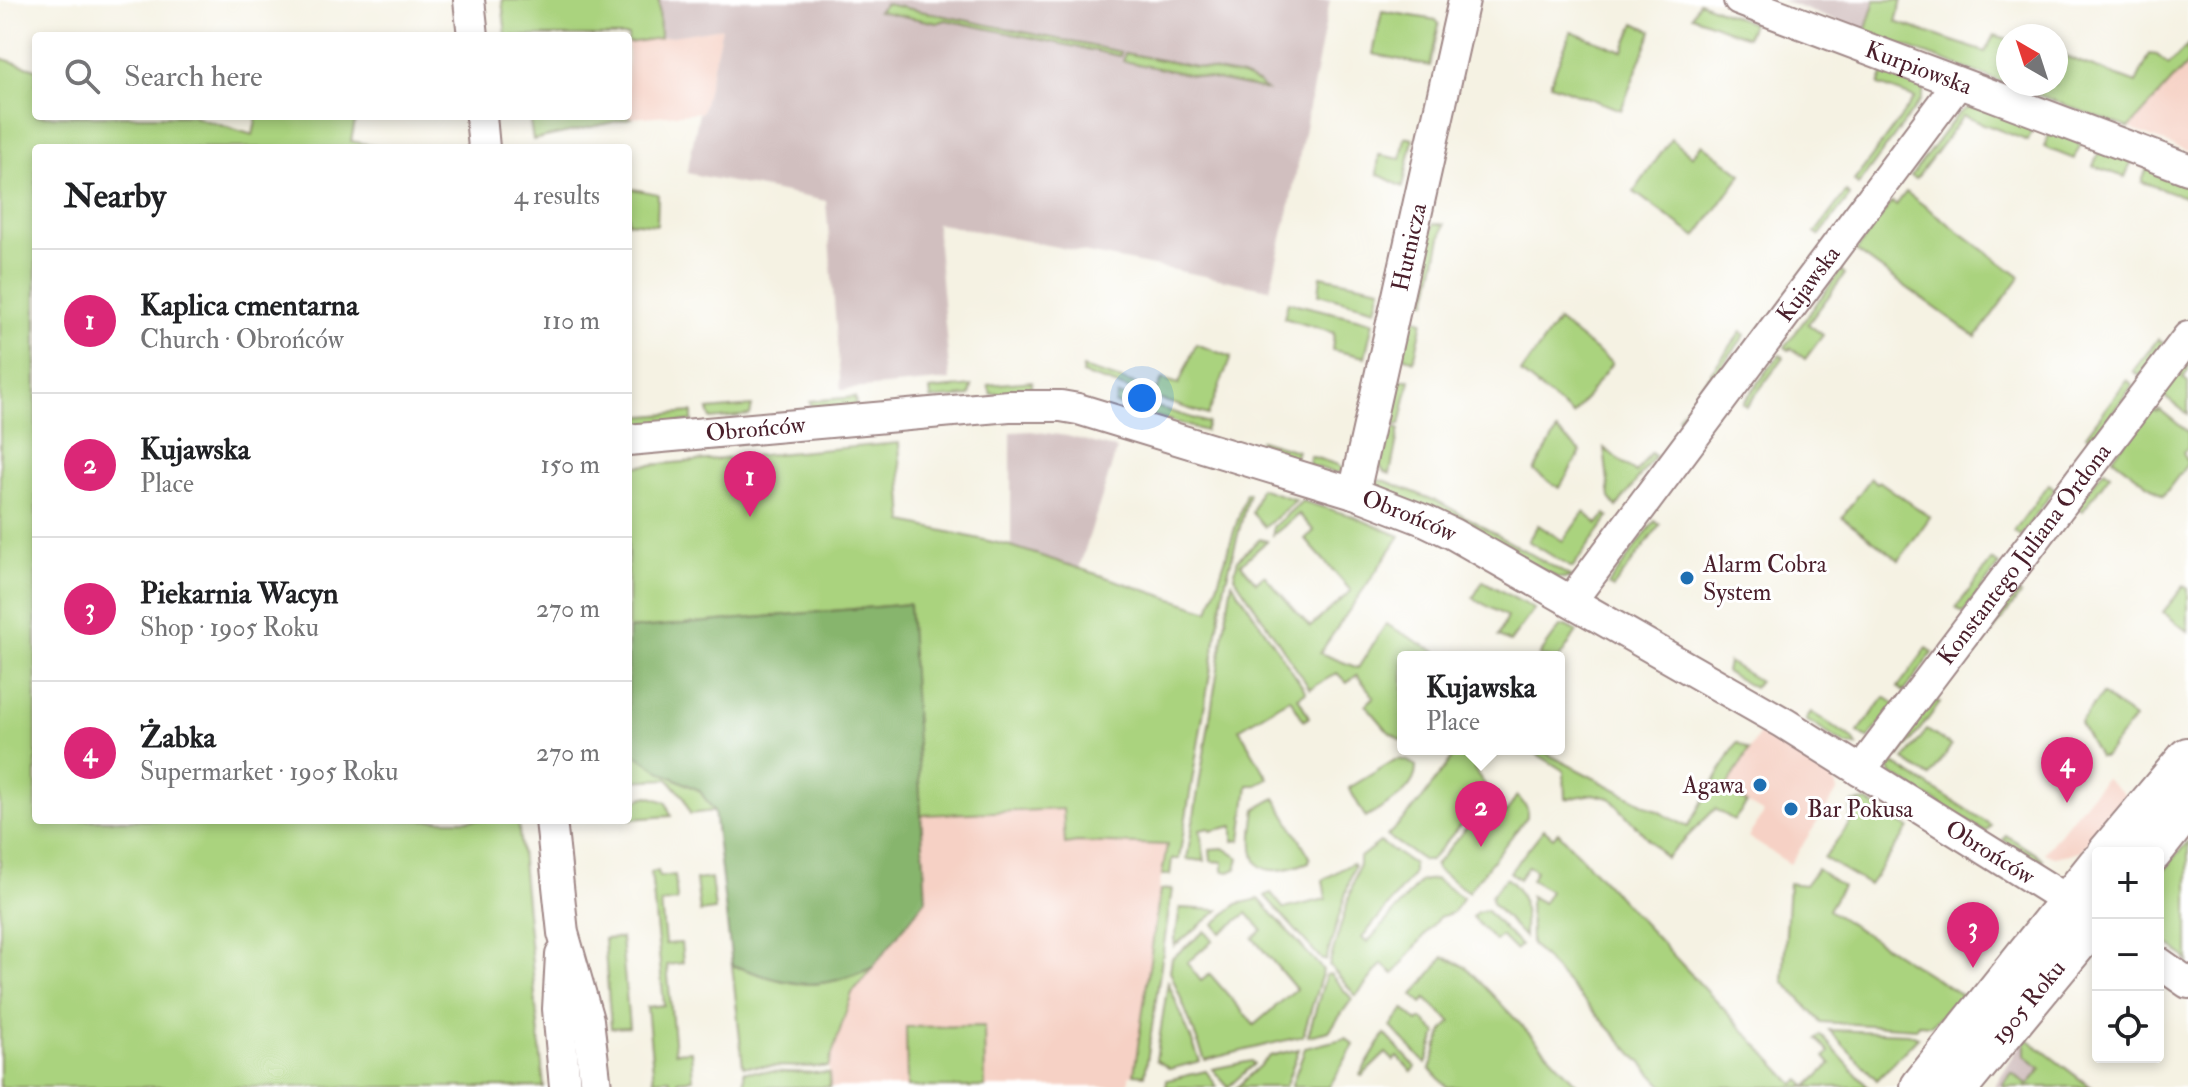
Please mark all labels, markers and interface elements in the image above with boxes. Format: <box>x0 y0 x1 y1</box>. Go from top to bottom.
north arrow <box>1996 24 2068 96</box>
search box <box>32 32 632 120</box>
street label: Kurpiowska <box>1861 33 1977 102</box>
icon: search <box>60 54 104 98</box>
text: Search here <box>124 58 263 95</box>
text: Nearby <box>64 175 166 218</box>
text: 4 results <box>514 180 600 212</box>
street label: Hutnicza <box>1384 199 1434 294</box>
street label: Kujawska <box>1769 238 1847 328</box>
text: Kaplica cmentarna <box>140 287 359 324</box>
text: 1 <box>85 305 95 337</box>
text: 110 m <box>543 305 600 337</box>
text: Church · Obrońców <box>140 324 344 356</box>
your location <box>1122 378 1162 418</box>
street label: Obrońców <box>704 409 808 448</box>
text: Kujawska <box>140 431 250 468</box>
street label: Konstantego Juliana Ordona <box>1930 436 2118 671</box>
text: 2 <box>83 449 97 481</box>
text: 150 m <box>541 449 600 481</box>
pin: 1 <box>724 451 776 517</box>
text: Place <box>140 468 194 500</box>
street label: Obrońców <box>1358 482 1463 550</box>
place label: Alarm Cobra System <box>1702 549 1828 608</box>
marker: Alarm Cobra System <box>1678 569 1696 587</box>
text: Piekarnia Wacyn <box>140 575 339 612</box>
text: 3 <box>85 593 95 625</box>
text: 270 m <box>536 593 600 625</box>
text: Shop · 1905 Roku <box>140 612 319 644</box>
popup <box>1397 651 1565 755</box>
text: Kujawska <box>1426 669 1536 706</box>
text: Place <box>1426 706 1480 738</box>
text: Żabka <box>140 719 216 756</box>
text: 4 <box>83 737 97 769</box>
text: 270 m <box>536 737 600 769</box>
pin: 4 <box>2041 737 2093 803</box>
text: Supermarket · 1905 Roku <box>140 756 399 788</box>
place label: Agawa <box>1682 770 1745 801</box>
marker: Agawa <box>1751 776 1769 794</box>
pin: 2 <box>1455 781 1507 847</box>
place label: Bar Pokusa <box>1807 794 1914 825</box>
marker: Bar Pokusa <box>1782 800 1800 818</box>
street label: Obrońców <box>1940 812 2042 892</box>
map controls <box>2092 847 2164 1063</box>
button: + <box>2092 847 2164 919</box>
pin: 3 <box>1947 902 1999 968</box>
button: − <box>2092 919 2164 991</box>
street label: 1905 Roku <box>1984 953 2072 1051</box>
button: locate <box>2092 991 2164 1063</box>

